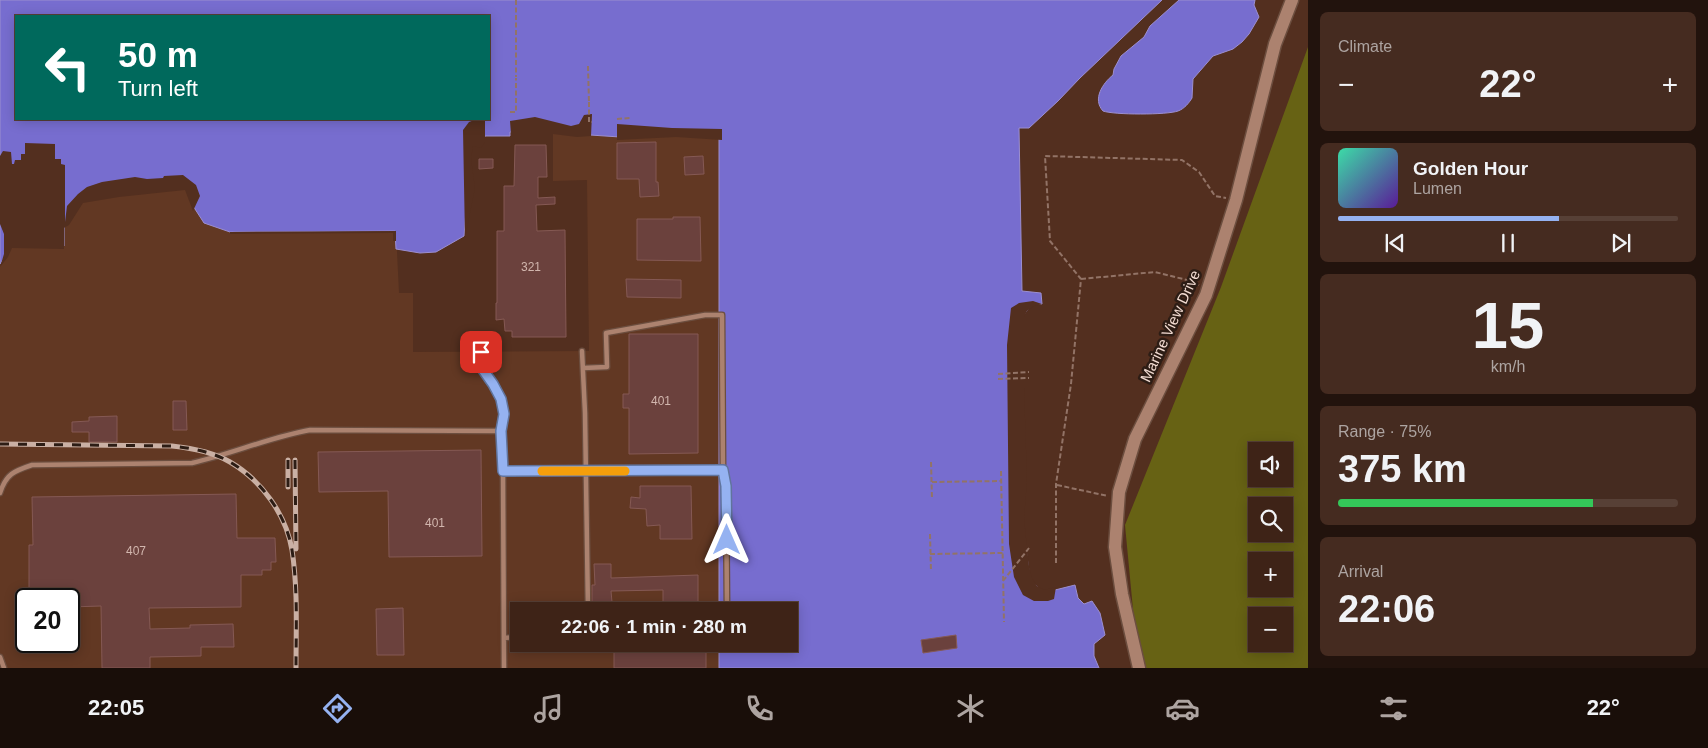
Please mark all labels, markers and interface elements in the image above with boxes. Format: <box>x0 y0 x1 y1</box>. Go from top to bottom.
icon: left <box>35 35 100 100</box>
text: 50 m <box>118 35 198 74</box>
text: Climate <box>1338 38 1392 55</box>
text: 22° <box>1479 63 1537 105</box>
text: − <box>1338 69 1354 100</box>
text: + <box>1662 69 1678 100</box>
text: Turn left <box>118 76 198 101</box>
text: Golden Hour <box>1413 158 1528 179</box>
text: Lumen <box>1413 180 1462 197</box>
icon: previous <box>1381 229 1409 257</box>
icon: pause <box>1494 229 1522 257</box>
icon: next <box>1607 229 1635 257</box>
house number: 321 <box>521 260 541 274</box>
street label: Marine View Drive <box>1137 267 1203 385</box>
text: 15 <box>1472 289 1544 362</box>
pin <box>460 331 502 373</box>
icon: arrive <box>467 338 495 366</box>
text: km/h <box>1491 358 1525 375</box>
house number: 401 <box>651 394 671 408</box>
text: Range · 75% <box>1338 423 1431 440</box>
map controls <box>1248 442 1293 652</box>
button: sound <box>1248 442 1293 487</box>
text: 375 km <box>1338 448 1467 490</box>
button: search <box>1248 497 1293 542</box>
position arrow <box>700 513 752 565</box>
house number: 401 <box>425 516 445 530</box>
house number: 407 <box>126 544 146 558</box>
button: + <box>1248 552 1293 597</box>
text: Arrival <box>1338 563 1383 580</box>
speed limit sign: 20 <box>15 588 80 653</box>
text: 22:06 <box>1338 588 1435 630</box>
button: − <box>1248 607 1293 652</box>
text: 22:06 · 1 min · 280 m <box>561 616 747 637</box>
icon: directions <box>320 691 355 726</box>
icon: music <box>531 691 566 726</box>
icon: phone <box>742 691 777 726</box>
icon: climate <box>953 691 988 726</box>
icon: car <box>1165 691 1200 726</box>
icon: filters <box>1376 691 1411 726</box>
text: 22:05 <box>88 695 144 720</box>
text: 22° <box>1587 695 1620 720</box>

